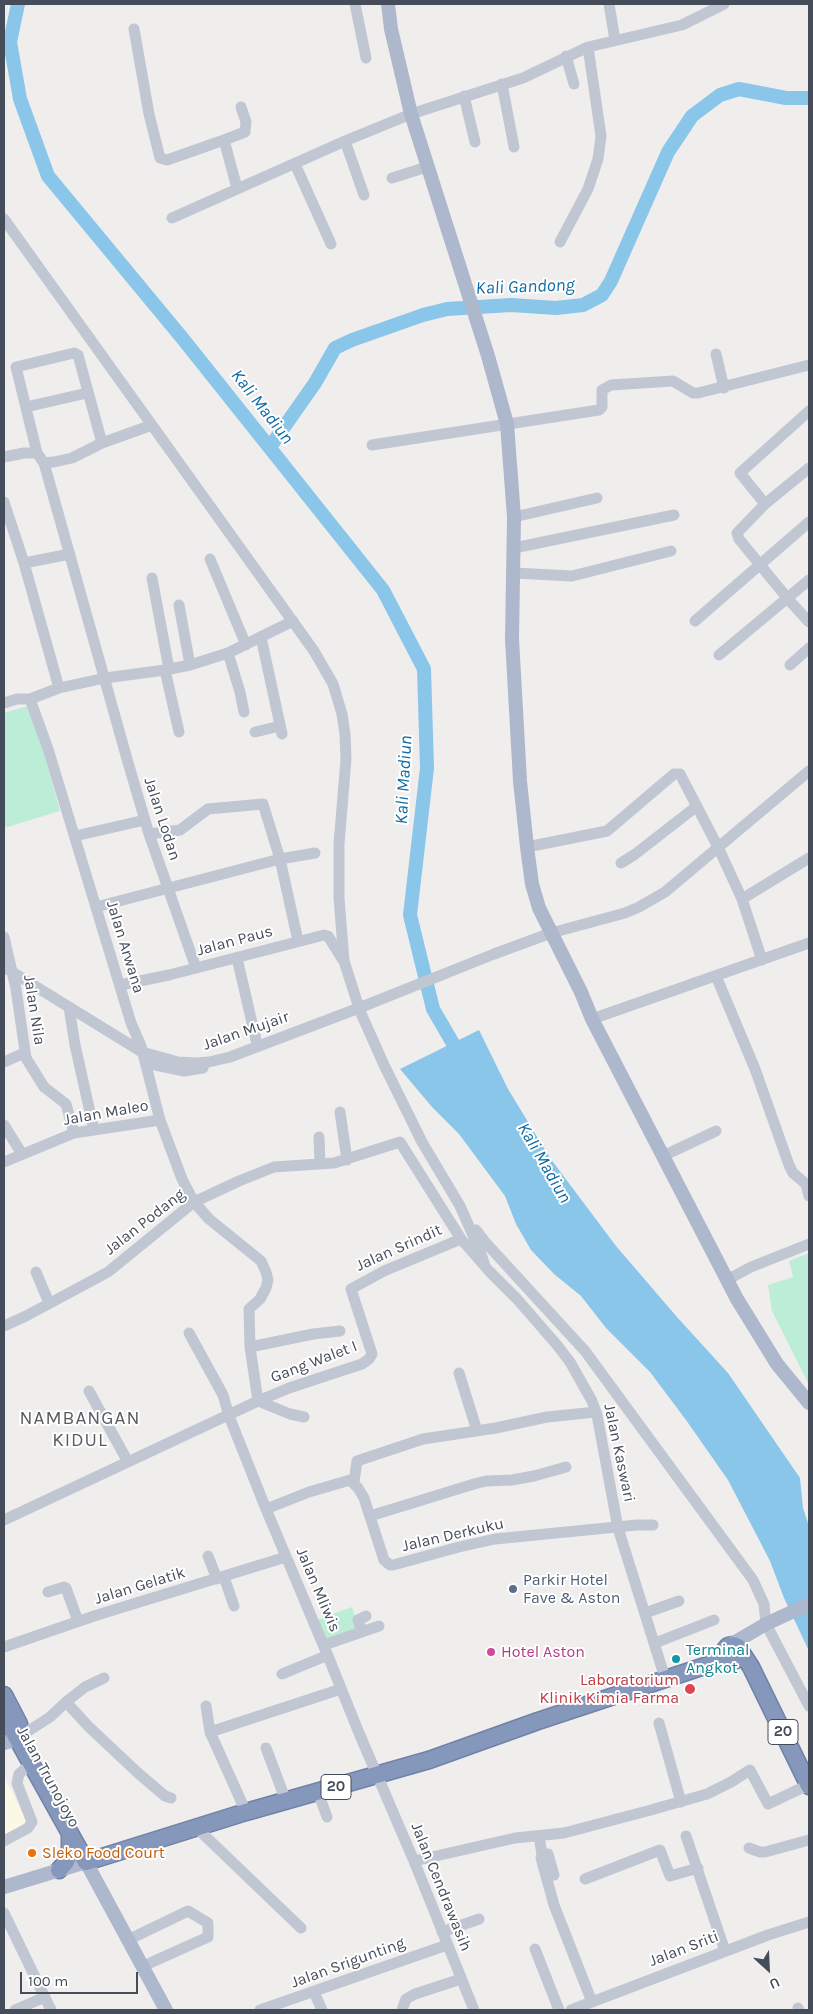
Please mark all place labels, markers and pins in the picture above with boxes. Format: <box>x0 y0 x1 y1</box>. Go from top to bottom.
place label: Parkir Hotel Fave & Aston <box>523 1570 620 1608</box>
marker: Parkir Hotel Fave & Aston <box>507 1583 519 1595</box>
place label: Terminal Angkot <box>686 1640 749 1678</box>
place label: Hotel Aston <box>501 1642 585 1662</box>
marker: Hotel Aston <box>485 1646 497 1658</box>
marker: Terminal Angkot <box>670 1653 682 1665</box>
place label: Laboratorium Klinik Kimia Farma <box>540 1670 679 1708</box>
marker: Laboratorium Klinik Kimia Farma <box>683 1682 697 1696</box>
place label: Sleko Food Court <box>42 1843 165 1863</box>
marker: Sleko Food Court <box>26 1847 38 1859</box>

